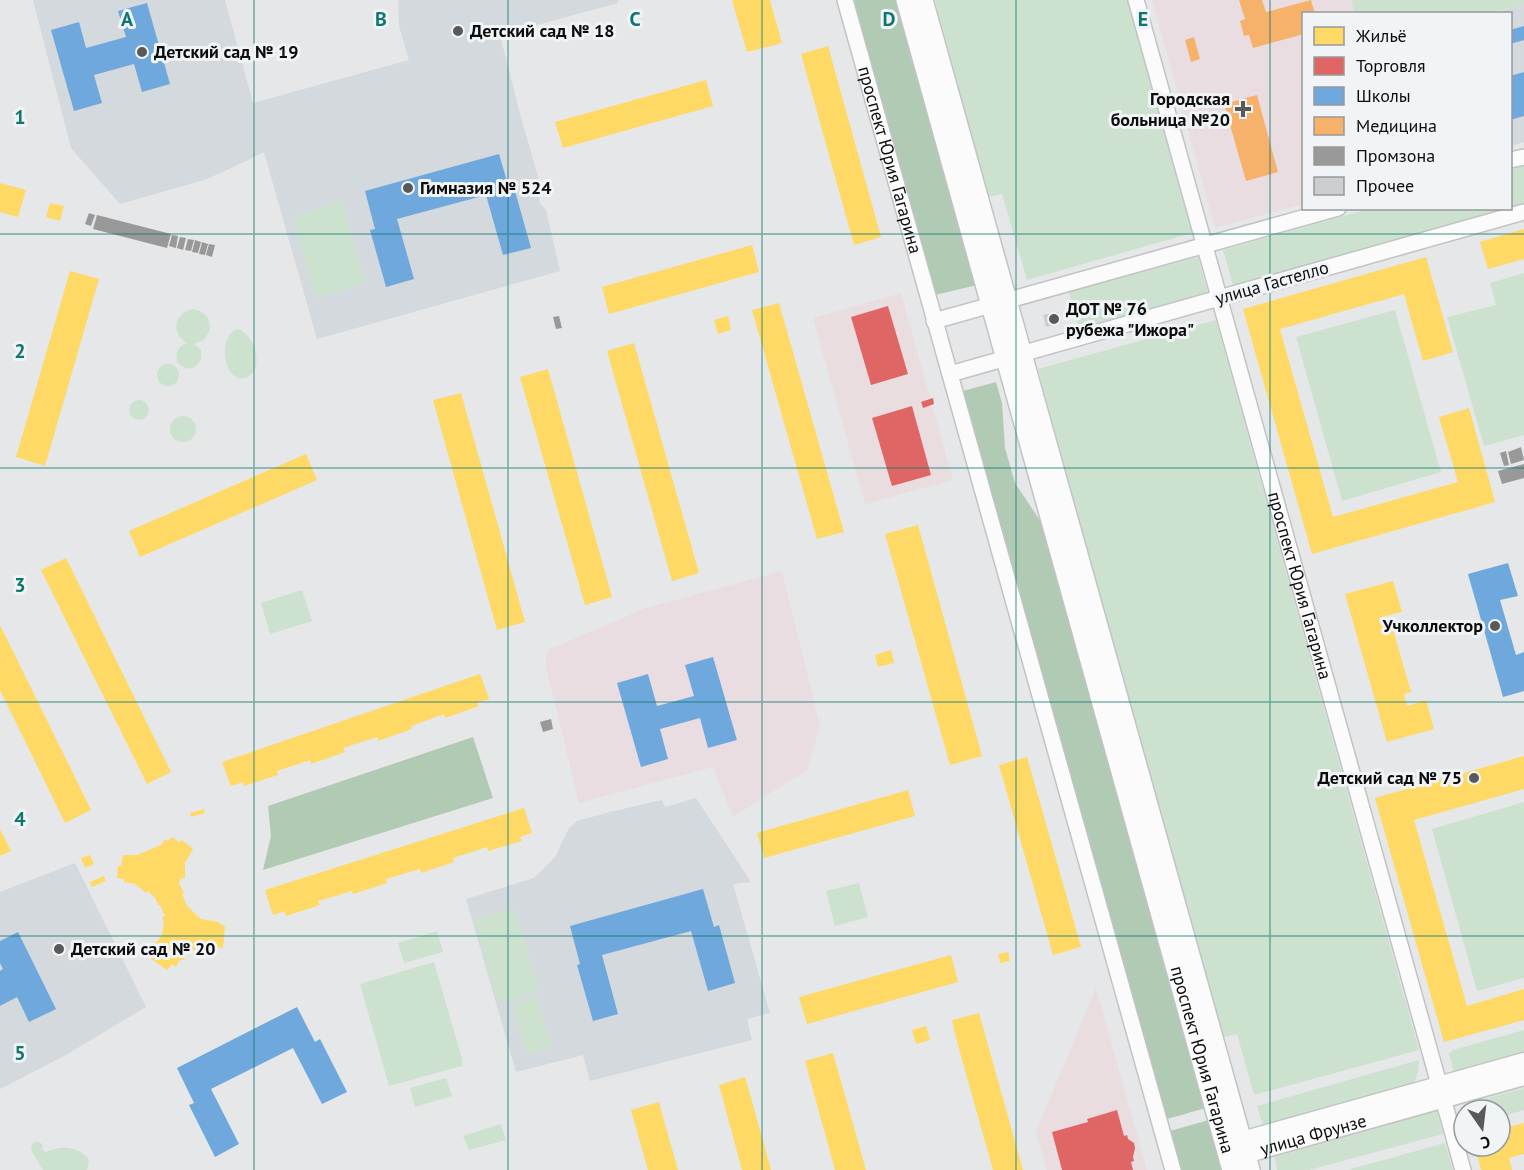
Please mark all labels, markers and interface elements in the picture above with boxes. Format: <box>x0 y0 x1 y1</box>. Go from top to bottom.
text: A <box>121 6 134 32</box>
text: B <box>375 6 387 32</box>
text: C <box>629 6 641 32</box>
text: D <box>883 6 896 32</box>
text: E <box>1138 6 1148 32</box>
legend <box>1302 12 1512 210</box>
place label: Детский сад № 18 <box>470 19 614 42</box>
marker: Детский сад № 18 <box>451 24 465 38</box>
text: Жильё <box>1355 24 1407 47</box>
place label: Детский сад № 19 <box>154 40 298 63</box>
marker: Детский сад № 19 <box>135 45 149 59</box>
text: Торговля <box>1356 54 1426 77</box>
street label: проспект Юрия Гагарина <box>853 63 928 256</box>
text: Школы <box>1356 84 1411 107</box>
place label: Городская больница №20 <box>1111 87 1230 131</box>
marker: Городская больница №20 <box>1234 100 1252 118</box>
text: 1 <box>14 104 26 130</box>
text: Медицина <box>1356 114 1437 137</box>
text: Промзона <box>1356 144 1435 167</box>
text: Прочее <box>1356 174 1414 197</box>
place label: Гимназия № 524 <box>420 176 551 199</box>
marker: Гимназия № 524 <box>401 181 415 195</box>
street label: улица Гастелло <box>1213 255 1331 310</box>
place label: ДОТ № 76 рубежа "Ижора" <box>1066 297 1194 341</box>
marker: ДОТ № 76 рубежа "Ижора" <box>1047 312 1061 326</box>
text: 2 <box>14 338 26 364</box>
street label: проспект Юрия Гагарина <box>1263 489 1337 682</box>
text: 3 <box>14 572 26 598</box>
place label: Учколлектор <box>1381 614 1483 637</box>
marker: Учколлектор <box>1488 619 1502 633</box>
place label: Детский сад № 75 <box>1318 766 1462 789</box>
marker: Детский сад № 75 <box>1467 771 1481 785</box>
text: 4 <box>14 806 26 832</box>
place label: Детский сад № 20 <box>71 937 215 960</box>
marker: Детский сад № 20 <box>52 942 66 956</box>
street label: проспект Юрия Гагарина <box>1166 963 1240 1156</box>
text: 5 <box>14 1040 26 1066</box>
north arrow <box>1452 1098 1512 1158</box>
street label: улица Фрунзе <box>1257 1109 1369 1160</box>
text: С <box>1479 1132 1492 1153</box>

